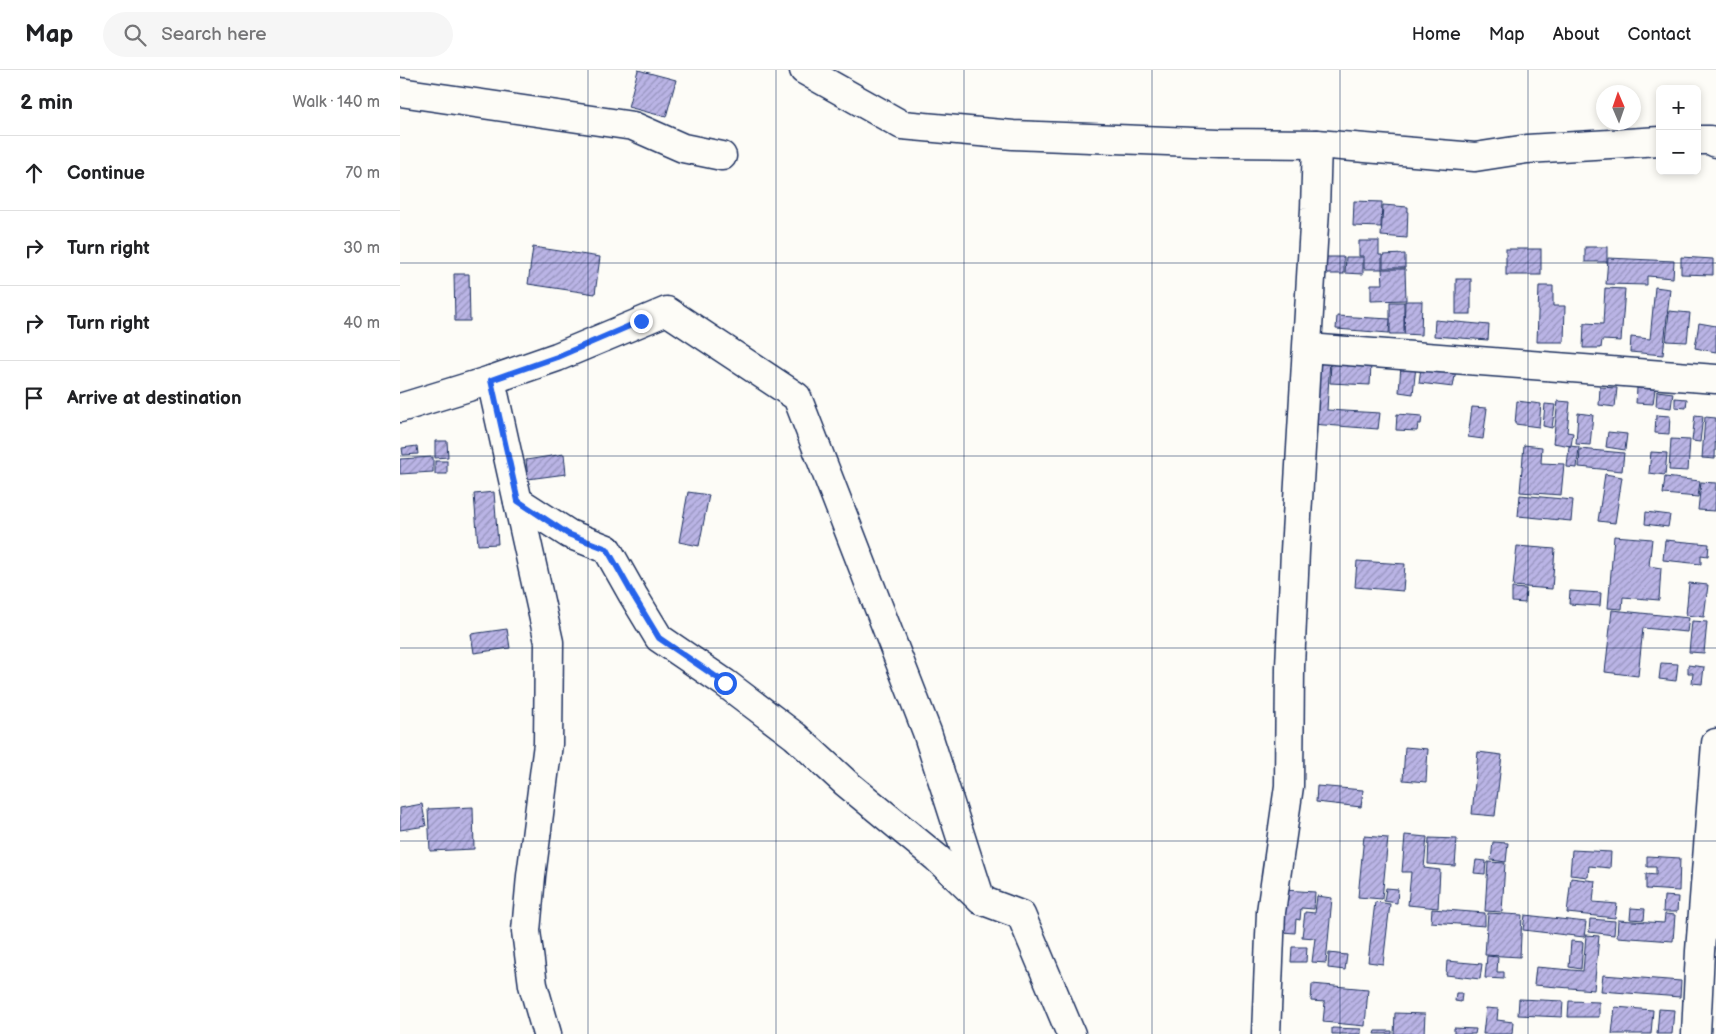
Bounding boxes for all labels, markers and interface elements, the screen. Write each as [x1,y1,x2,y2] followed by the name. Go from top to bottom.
[103,12,453,57] search box
[25,20,73,49] text: Map
[121,21,149,49] icon: search
[161,23,267,46] text: Search here
[1412,24,1461,45] text: Home
[1489,24,1525,45] text: Map
[1553,24,1600,45] text: About
[1628,24,1691,45] text: Contact
[1596,85,1641,130] north arrow
[1656,85,1701,175] map controls
[1656,85,1701,130] button: +
[20,90,73,115] text: 2 min
[293,93,380,112] text: Walk · 140 m
[1656,130,1701,175] button: −
[20,159,48,187] icon: ahead
[67,162,145,185] text: Continue
[345,164,380,183] text: 70 m
[20,234,48,262] icon: right
[67,237,150,260] text: Turn right
[343,239,380,258] text: 30 m
[20,309,48,337] icon: right
[630,310,653,333] route end
[67,312,150,335] text: Turn right
[343,314,380,333] text: 40 m
[20,384,48,412] icon: arrive
[67,387,242,410] text: Arrive at destination
[714,672,737,695] route start

